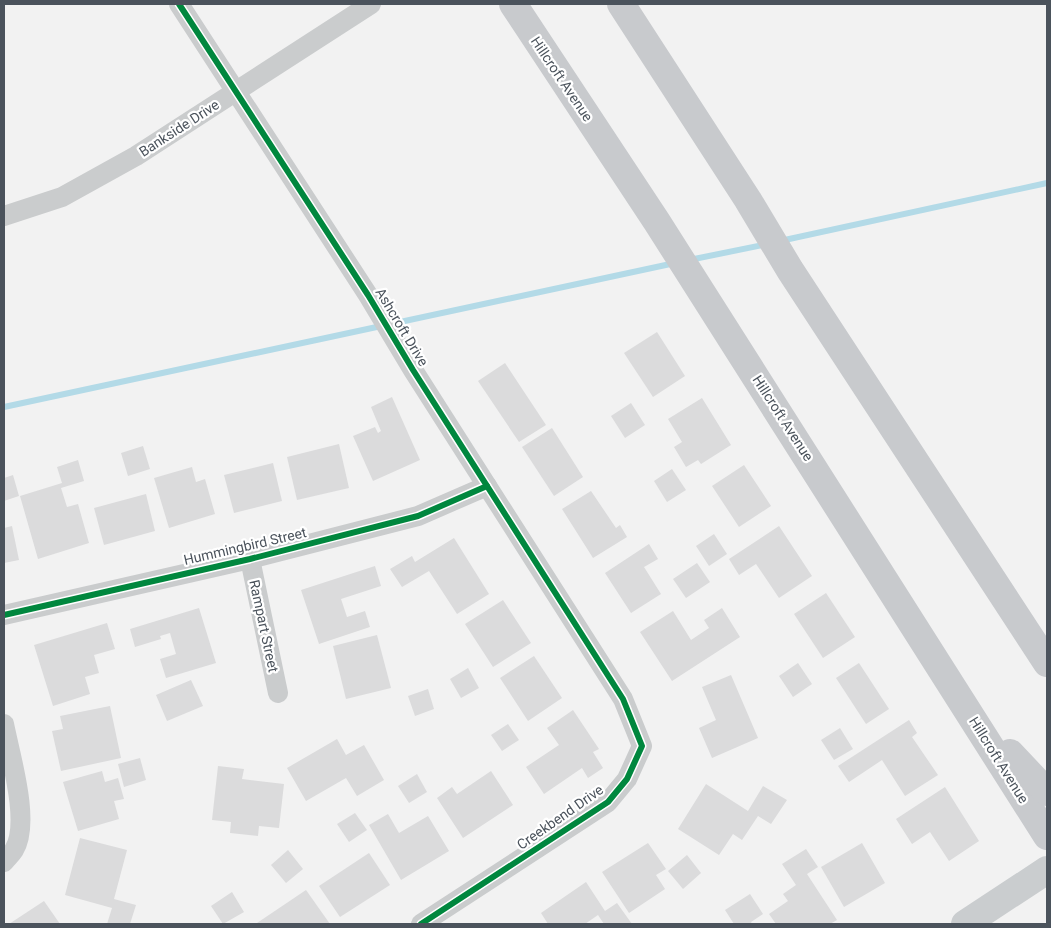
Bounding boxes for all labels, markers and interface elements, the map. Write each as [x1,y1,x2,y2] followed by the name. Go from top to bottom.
[528,34,596,124] street label: Hillcroft Avenue
[136,96,222,160] street label: Bankside Drive
[372,285,432,369] street label: Ashcroft Drive
[749,372,817,464] street label: Hillcroft Avenue
[182,524,308,568] street label: Hummingbird Street
[246,578,282,674] street label: Rampart Street
[966,714,1032,806] street label: Hillcroft Avenue
[514,781,606,853] street label: Creekbend Drive

